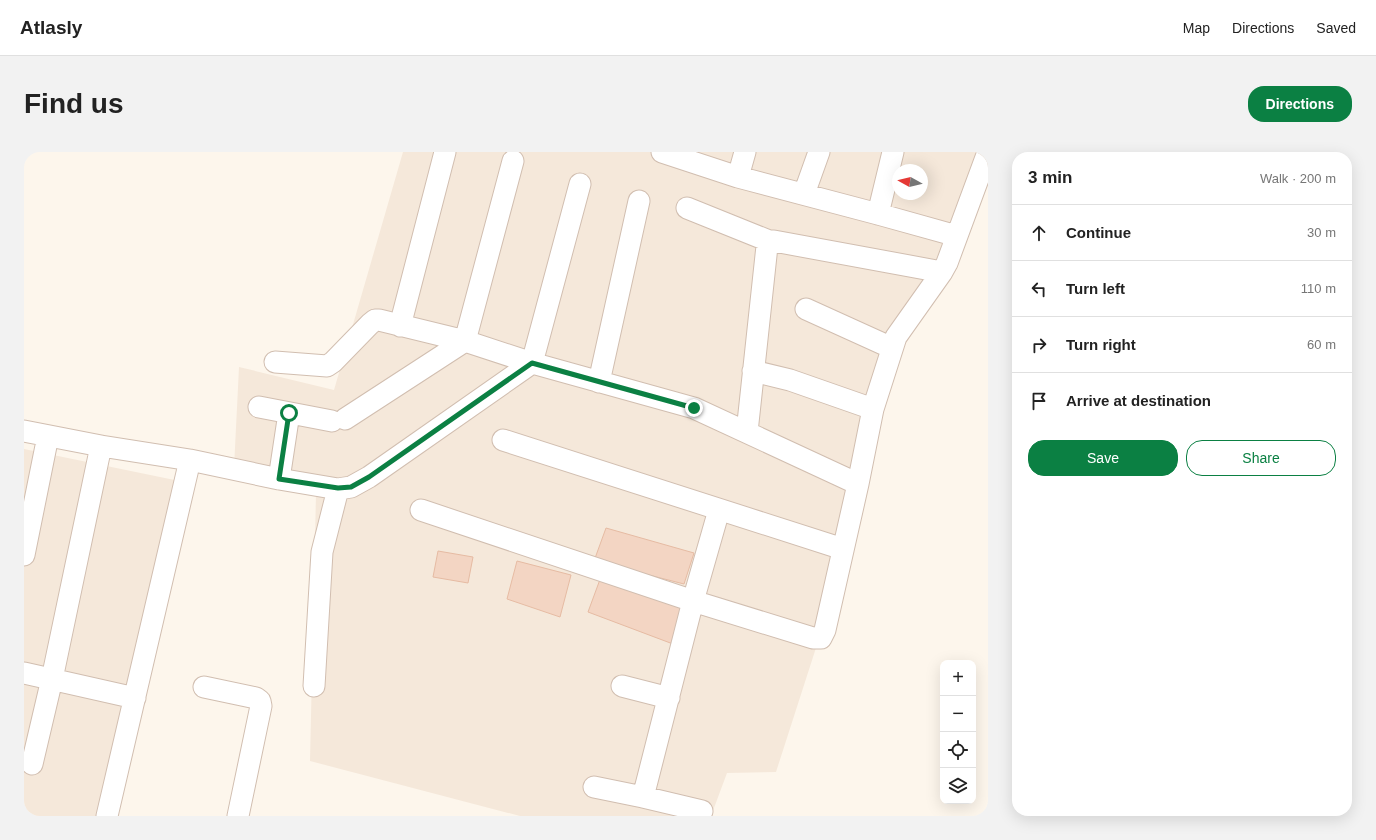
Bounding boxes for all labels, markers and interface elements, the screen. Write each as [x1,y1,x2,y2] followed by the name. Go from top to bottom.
[20,17,82,38] text: Atlasly
[1183,20,1210,36] text: Map
[1232,20,1294,36] text: Directions
[1316,20,1356,36] text: Saved
[1248,86,1352,122] button: Directions
[24,88,124,119] text: Find us
[892,164,928,200] north arrow
[1028,168,1072,187] text: 3 min
[1260,171,1336,186] text: Walk · 200 m
[1028,222,1050,244] icon: ahead
[1066,224,1131,241] text: Continue
[1307,225,1336,240] text: 30 m
[1028,278,1050,300] icon: left
[1066,280,1125,297] text: Turn left
[1301,281,1336,296] text: 110 m
[1028,334,1050,356] icon: right
[1066,336,1136,353] text: Turn right
[1307,337,1336,352] text: 60 m
[1028,390,1050,412] icon: arrive
[1066,392,1211,409] text: Arrive at destination
[685,399,703,417] route end
[280,404,298,422] route start
[1028,440,1178,476] button: Save
[1186,440,1336,476] button: Share
[940,660,976,804] map controls
[940,660,976,696] button: +
[940,696,976,732] button: −
[940,732,976,768] button: locate
[940,768,976,804] button: layers

